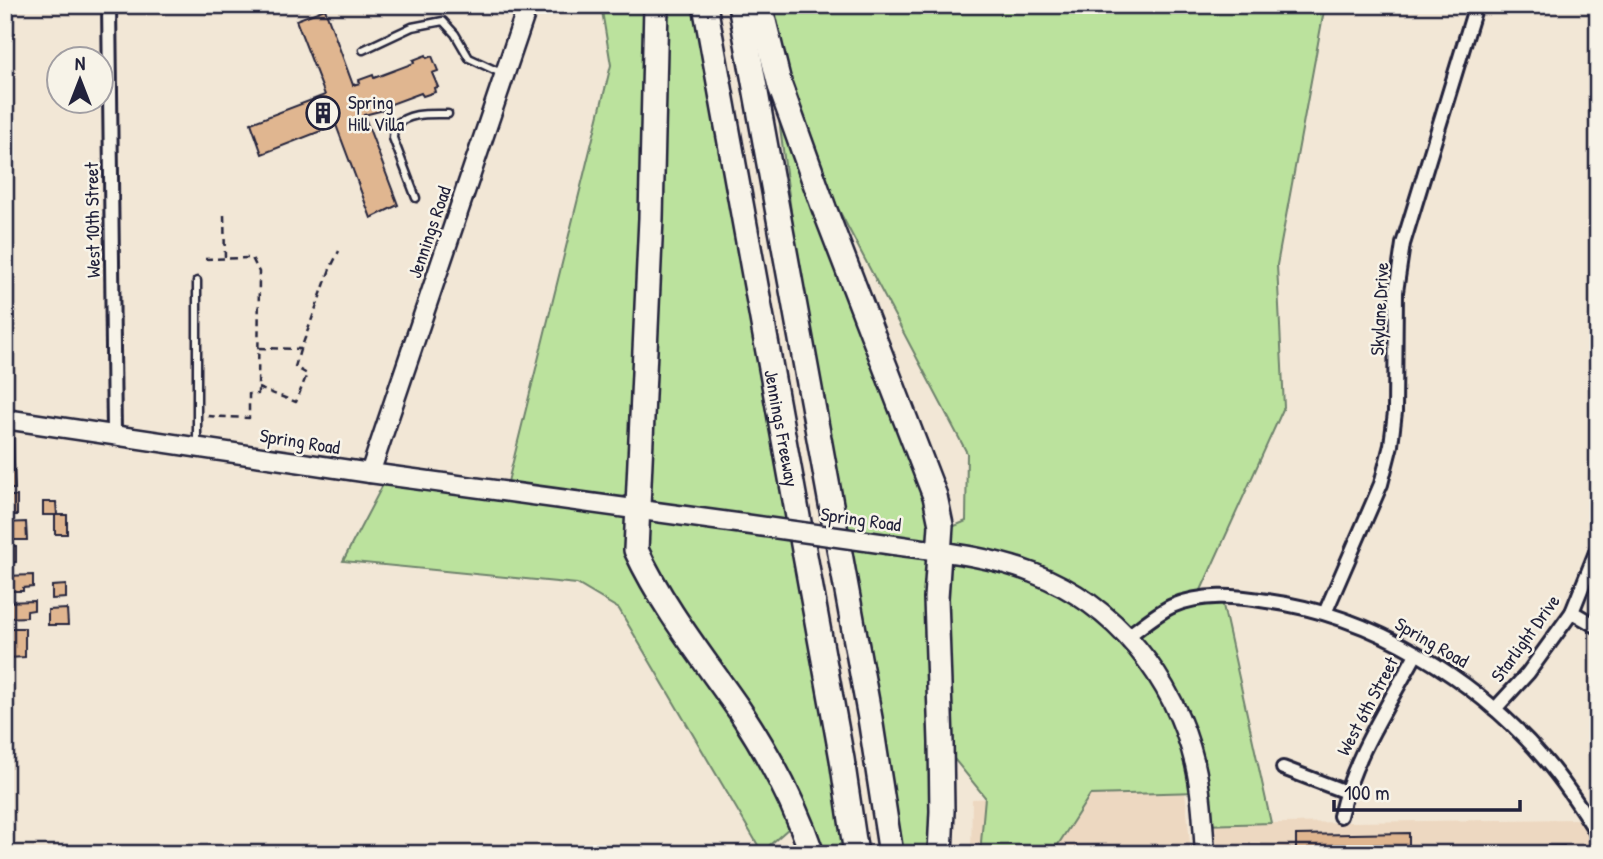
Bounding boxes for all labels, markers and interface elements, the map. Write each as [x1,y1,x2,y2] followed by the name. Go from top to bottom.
[46,46,116,116] north arrow
[75,50,85,76] text: N
[348,89,405,137] place label: Spring Hill Villa
[304,94,342,132] building icon: Spring Hill Villa
[78,161,106,278] street label: West 10th Street
[401,182,457,282] street label: Jennings Road
[1364,261,1394,356] street label: Skylane Drive
[758,367,805,489] street label: Jennings Freeway
[258,422,343,460] street label: Spring Road
[819,500,903,538] street label: Spring Road
[1484,589,1566,687] street label: Starlight Drive
[1390,610,1474,674] street label: Spring Road
[1330,652,1404,760] street label: West 6th Street
[1334,768,1519,812] scale bar
[1344,778,1390,807] text: 100 m

